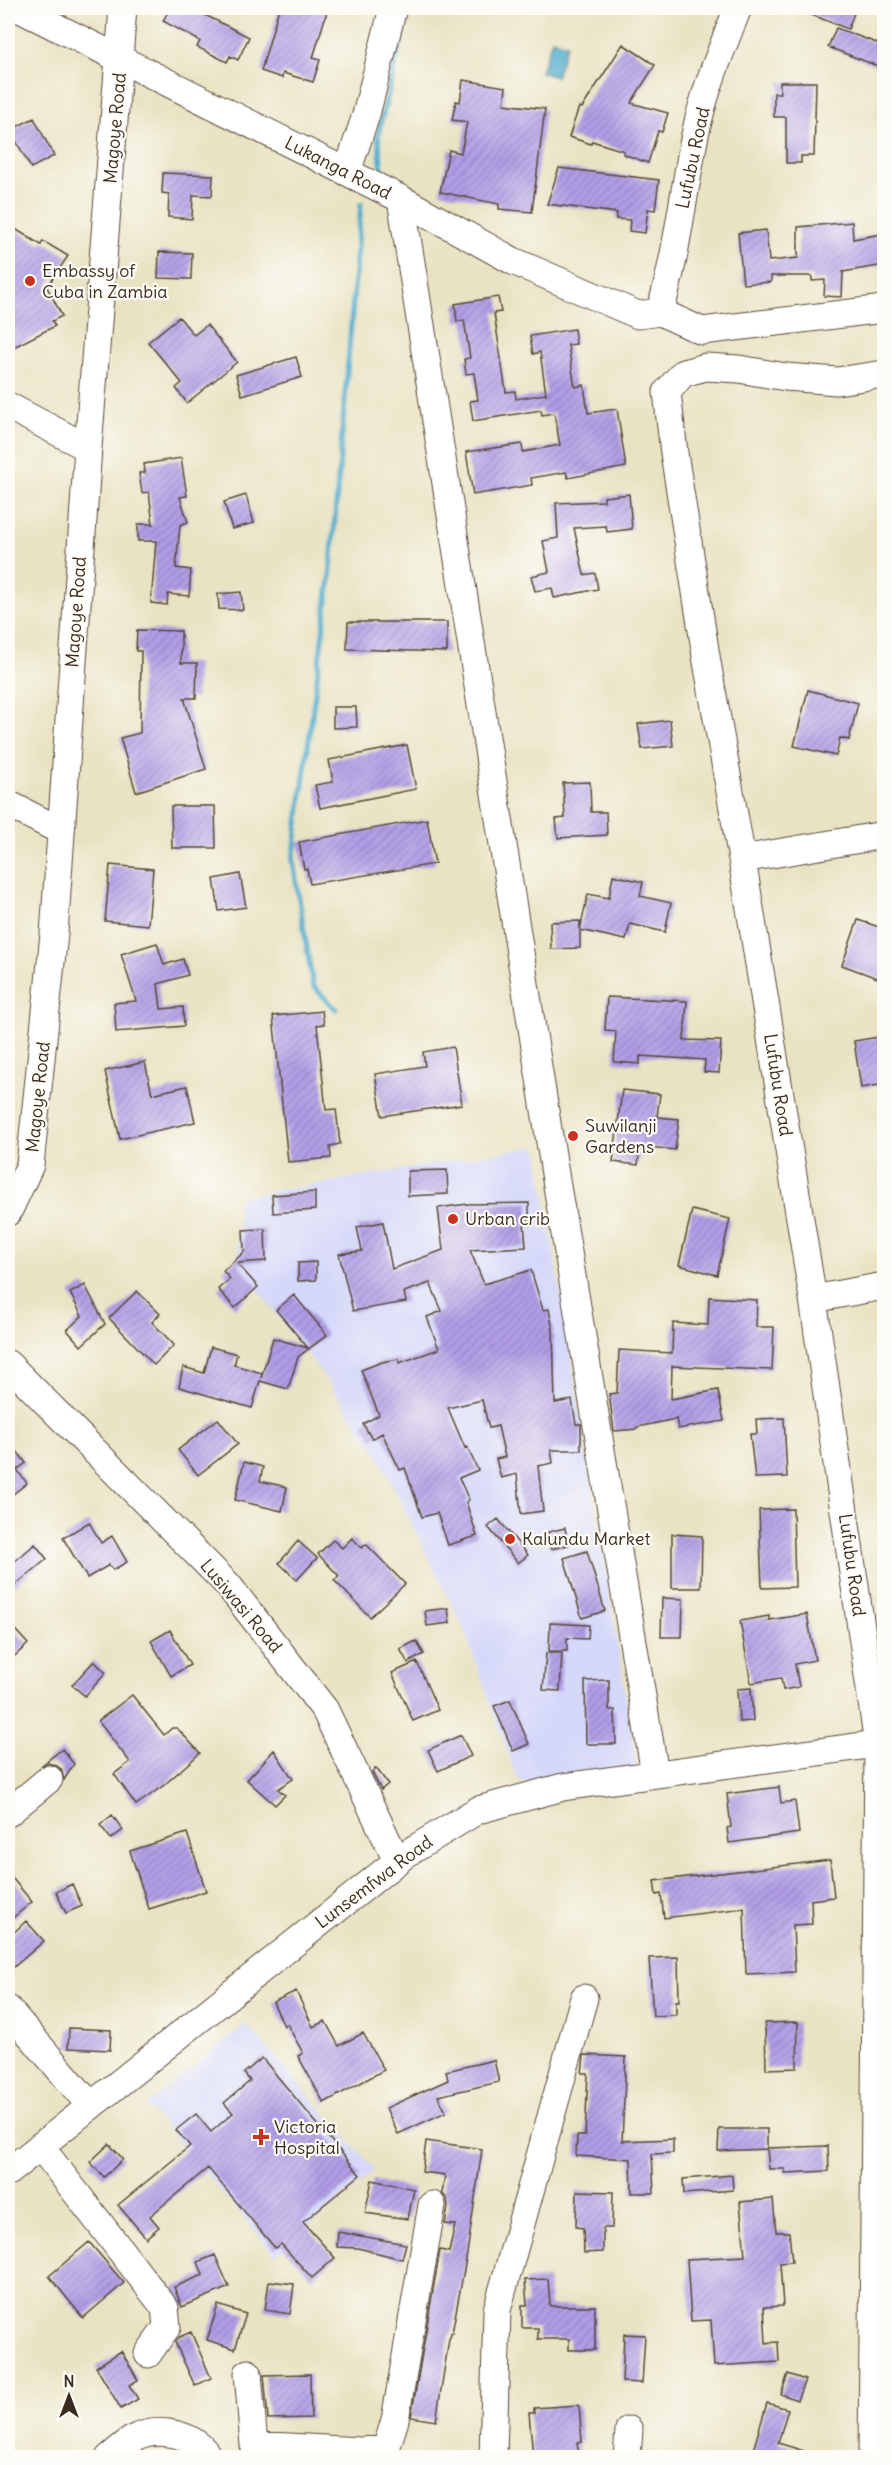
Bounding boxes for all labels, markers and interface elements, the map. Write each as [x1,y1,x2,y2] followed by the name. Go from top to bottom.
[98,71,131,184] street label: Magoye Road
[671,105,715,211] street label: Lufubu Road
[281,131,396,204] street label: Lukanga Road
[42,259,168,303] place label: Embassy of Cuba in Zambia
[23,274,37,288] marker: Embassy of Cuba in Zambia
[60,555,91,668] street label: Magoye Road
[759,1032,798,1138] street label: Lufubu Road
[20,1040,55,1153] street label: Magoye Road
[585,1114,656,1158] place label: Suwilanji Gardens
[566,1129,580,1143] marker: Suwilanji Gardens
[465,1207,550,1230] place label: Urban crib
[446,1212,460,1226] marker: Urban crib
[834,1512,871,1618] street label: Lufubu Road
[522,1527,651,1550] place label: Kalundu Market
[503,1532,517,1546] marker: Kalundu Market
[195,1554,288,1658] street label: Lusiwasi Road
[311,1830,437,1933] street label: Lunsemfwa Road
[274,2115,340,2159] place label: Victoria Hospital
[252,2128,270,2146] marker: Victoria Hospital
[39,2366,99,2426] north arrow
[63,2371,75,2391] text: N

